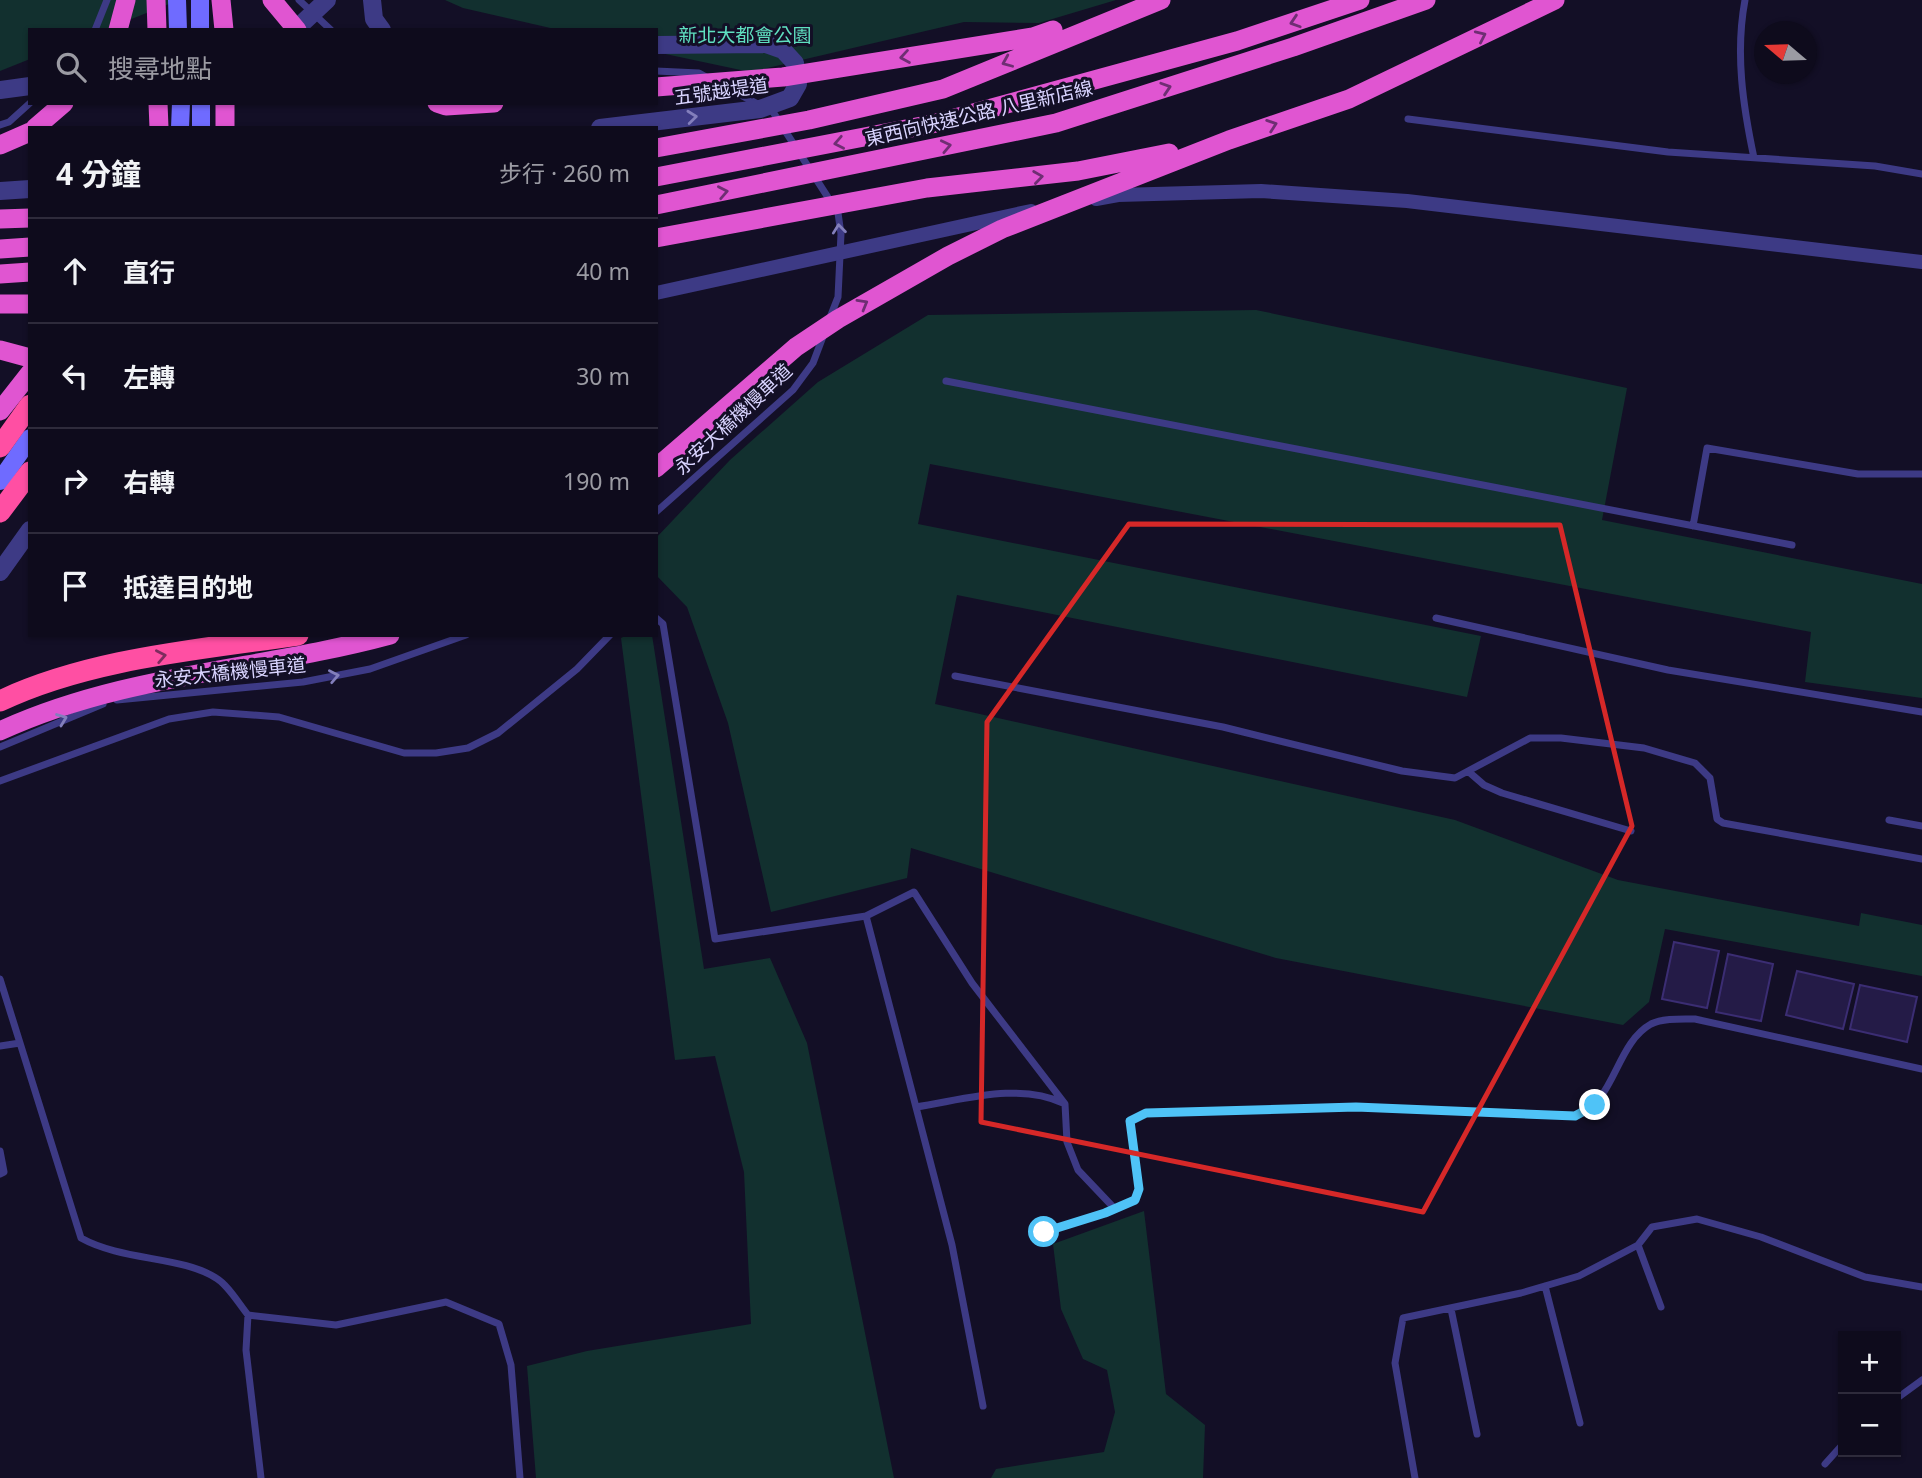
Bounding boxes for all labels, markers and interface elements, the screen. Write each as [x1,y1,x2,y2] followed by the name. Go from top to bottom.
[1289,13,1301,28] one-way arrow
[1754,21,1817,84] north arrow
[678,22,812,48] park label: 新北大都會公園
[28,28,658,105] search box
[1474,31,1486,45] one-way arrow
[52,48,90,86] icon: search
[108,50,212,86] text: 搜尋地點
[899,50,911,65] one-way arrow
[1002,54,1014,68] one-way arrow
[672,72,770,110] street label: 五號越堤道
[863,74,1095,152] street label: 東西向快速公路 八里新店線
[1159,81,1171,96] one-way arrow
[687,110,698,125] one-way arrow
[1266,119,1278,133] one-way arrow
[833,134,845,149] one-way arrow
[940,140,952,155] one-way arrow
[56,153,141,194] text: 4 分鐘
[499,157,630,189] text: 步行 · 260 m
[1032,169,1044,184] one-way arrow
[717,185,729,200] one-way arrow
[832,223,847,235] one-way arrow
[56,252,94,290] icon: ahead
[123,254,175,290] text: 直行
[576,255,630,287] text: 40 m
[855,299,868,312] one-way arrow
[56,357,94,395] icon: left
[669,358,797,480] street label: 永安大橋機慢車道
[123,359,175,395] text: 左轉
[576,360,630,392] text: 30 m
[56,462,94,500] icon: right
[123,464,175,500] text: 右轉
[563,465,630,497] text: 190 m
[56,567,94,605] icon: arrive
[123,569,253,605] text: 抵達目的地
[155,649,167,664] one-way arrow
[153,651,307,693] street label: 永安大橋機慢車道
[328,670,340,685] one-way arrow
[56,714,68,728] one-way arrow
[1579,1089,1610,1120] route end
[1028,1216,1059,1247] route start
[1838,1331,1901,1457] map controls
[1838,1331,1901,1394] button: +
[1838,1394,1901,1457] button: −

